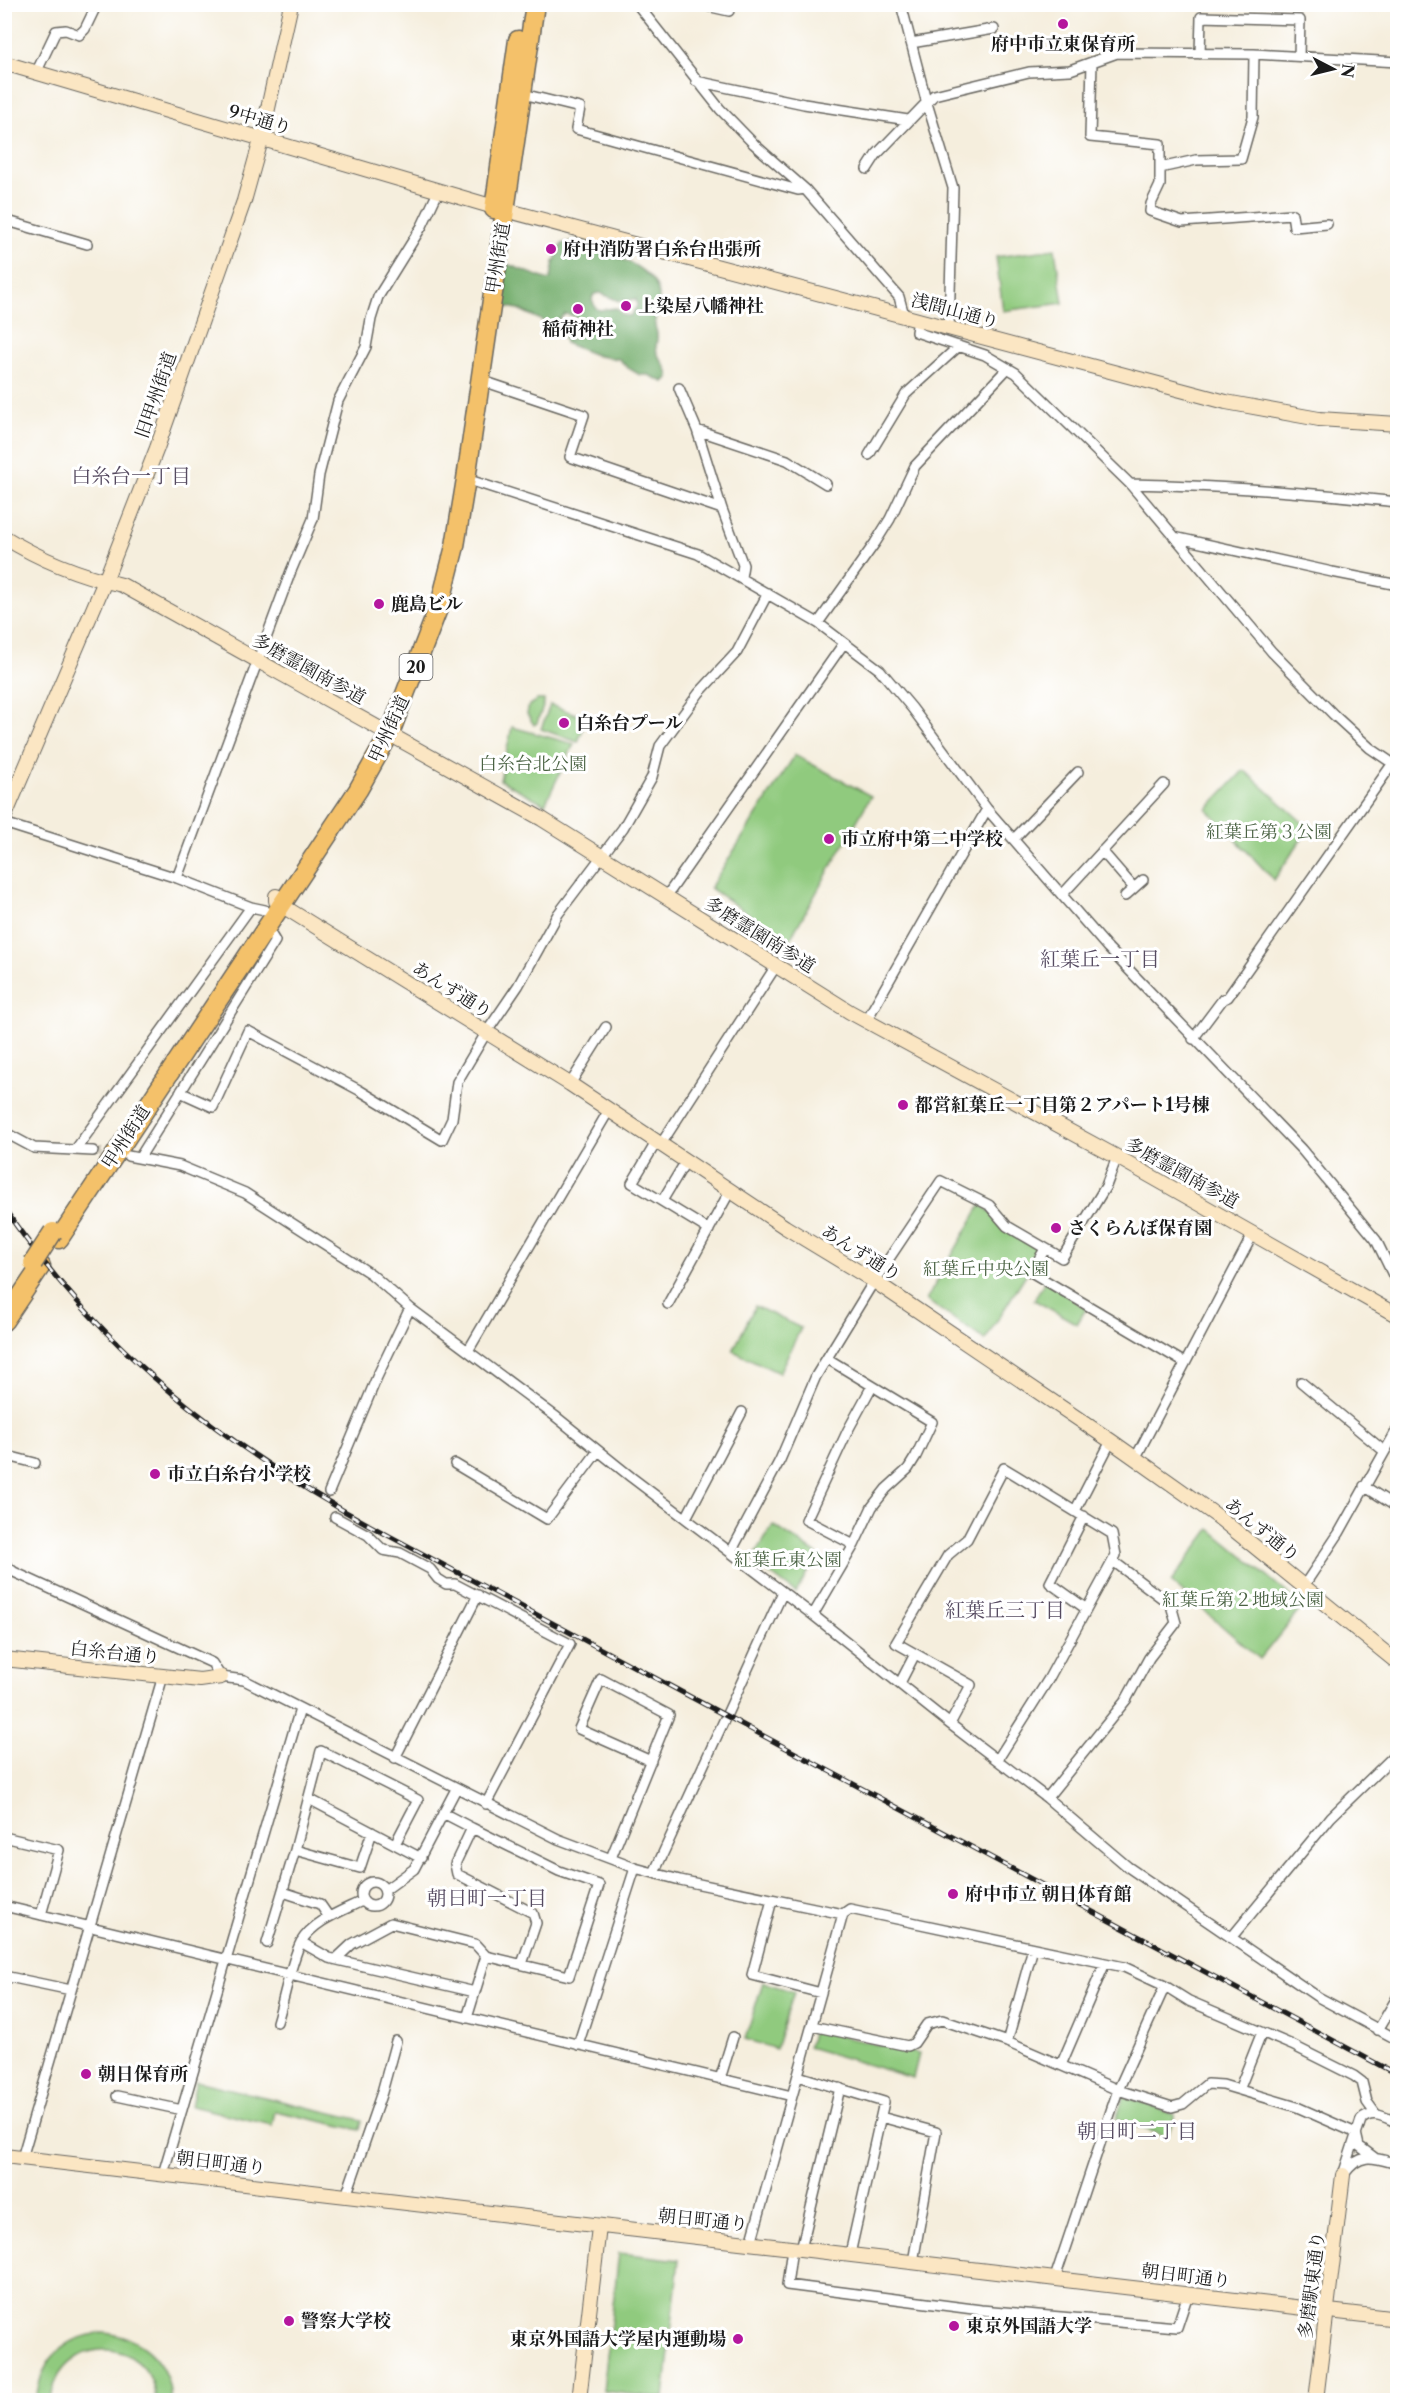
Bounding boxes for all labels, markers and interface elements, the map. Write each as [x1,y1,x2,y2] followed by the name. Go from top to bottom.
[1056,17,1070,31] marker: 府中市立東保育所
[991,33,1135,55] place label: 府中市立東保育所
[1303,39,1363,99] north arrow
[1337,63,1359,79] text: N
[226,101,294,139] street label: 9中通り
[482,221,514,295] street label: 甲州街道
[563,238,761,260] place label: 府中消防署白糸台出張所
[544,242,558,256] marker: 府中消防署白糸台出張所
[909,289,1001,333] street label: 浅間山通り
[638,295,764,317] place label: 上染屋八幡神社
[619,299,633,313] marker: 上染屋八幡神社
[571,302,585,316] marker: 稲荷神社
[542,318,614,340] place label: 稲荷神社
[131,349,181,441] street label: 旧甲州街道
[71,464,191,488] district label: 白糸台一丁目
[391,593,463,615] place label: 鹿島ビル
[372,597,386,611] marker: 鹿島ビル
[249,629,369,709] street label: 多磨霊園南参道
[400,654,432,680] road number: 20
[364,692,414,766] street label: 甲州街道
[576,712,683,734] place label: 白糸台プール
[557,716,571,730] marker: 白糸台プール
[479,753,587,775] park label: 白糸台北公園
[1206,821,1332,843] park label: 紅葉丘第３公園
[841,828,1003,850] place label: 市立府中第二中学校
[822,832,836,846] marker: 市立府中第二中学校
[701,892,819,978] street label: 多磨霊園南参道
[1040,947,1160,971] district label: 紅葉丘一丁目
[408,957,496,1023] street label: あんず通り
[915,1094,1210,1116] place label: 都営紅葉丘一丁目第２アパート1号棟
[896,1098,910,1112] marker: 都営紅葉丘一丁目第２アパート1号棟
[97,1101,155,1173] street label: 甲州街道
[1122,1133,1242,1213] street label: 多磨霊園南参道
[1068,1217,1212,1239] place label: さくらんぼ保育園
[817,1220,905,1286] street label: あんず通り
[1049,1221,1063,1235] marker: さくらんぼ保育園
[923,1258,1049,1280] park label: 紅葉丘中央公園
[167,1463,311,1485] place label: 市立白糸台小学校
[148,1467,162,1481] marker: 市立白糸台小学校
[1220,1493,1304,1567] street label: あんず通り
[734,1549,842,1571] park label: 紅葉丘東公園
[1162,1589,1324,1611] park label: 紅葉丘第２地域公園
[945,1598,1065,1622] district label: 紅葉丘三丁目
[69,1637,161,1669] street label: 白糸台通り
[965,1883,1132,1905] place label: 府中市立 朝日体育館
[427,1886,547,1910] district label: 朝日町一丁目
[946,1887,960,1901] marker: 府中市立 朝日体育館
[98,2063,188,2085] place label: 朝日保育所
[79,2067,93,2081] marker: 朝日保育所
[1077,2119,1197,2143] district label: 朝日町二丁目
[175,2147,267,2179] street label: 朝日町通り
[657,2204,749,2236] street label: 朝日町通り
[1295,2230,1329,2340] street label: 多磨駅東通り
[1140,2260,1232,2292] street label: 朝日町通り
[301,2310,391,2332] place label: 警察大学校
[282,2314,296,2328] marker: 警察大学校
[966,2315,1092,2337] place label: 東京外国語大学
[947,2319,961,2333] marker: 東京外国語大学
[510,2328,726,2350] place label: 東京外国語大学屋内運動場
[731,2332,745,2346] marker: 東京外国語大学屋内運動場

